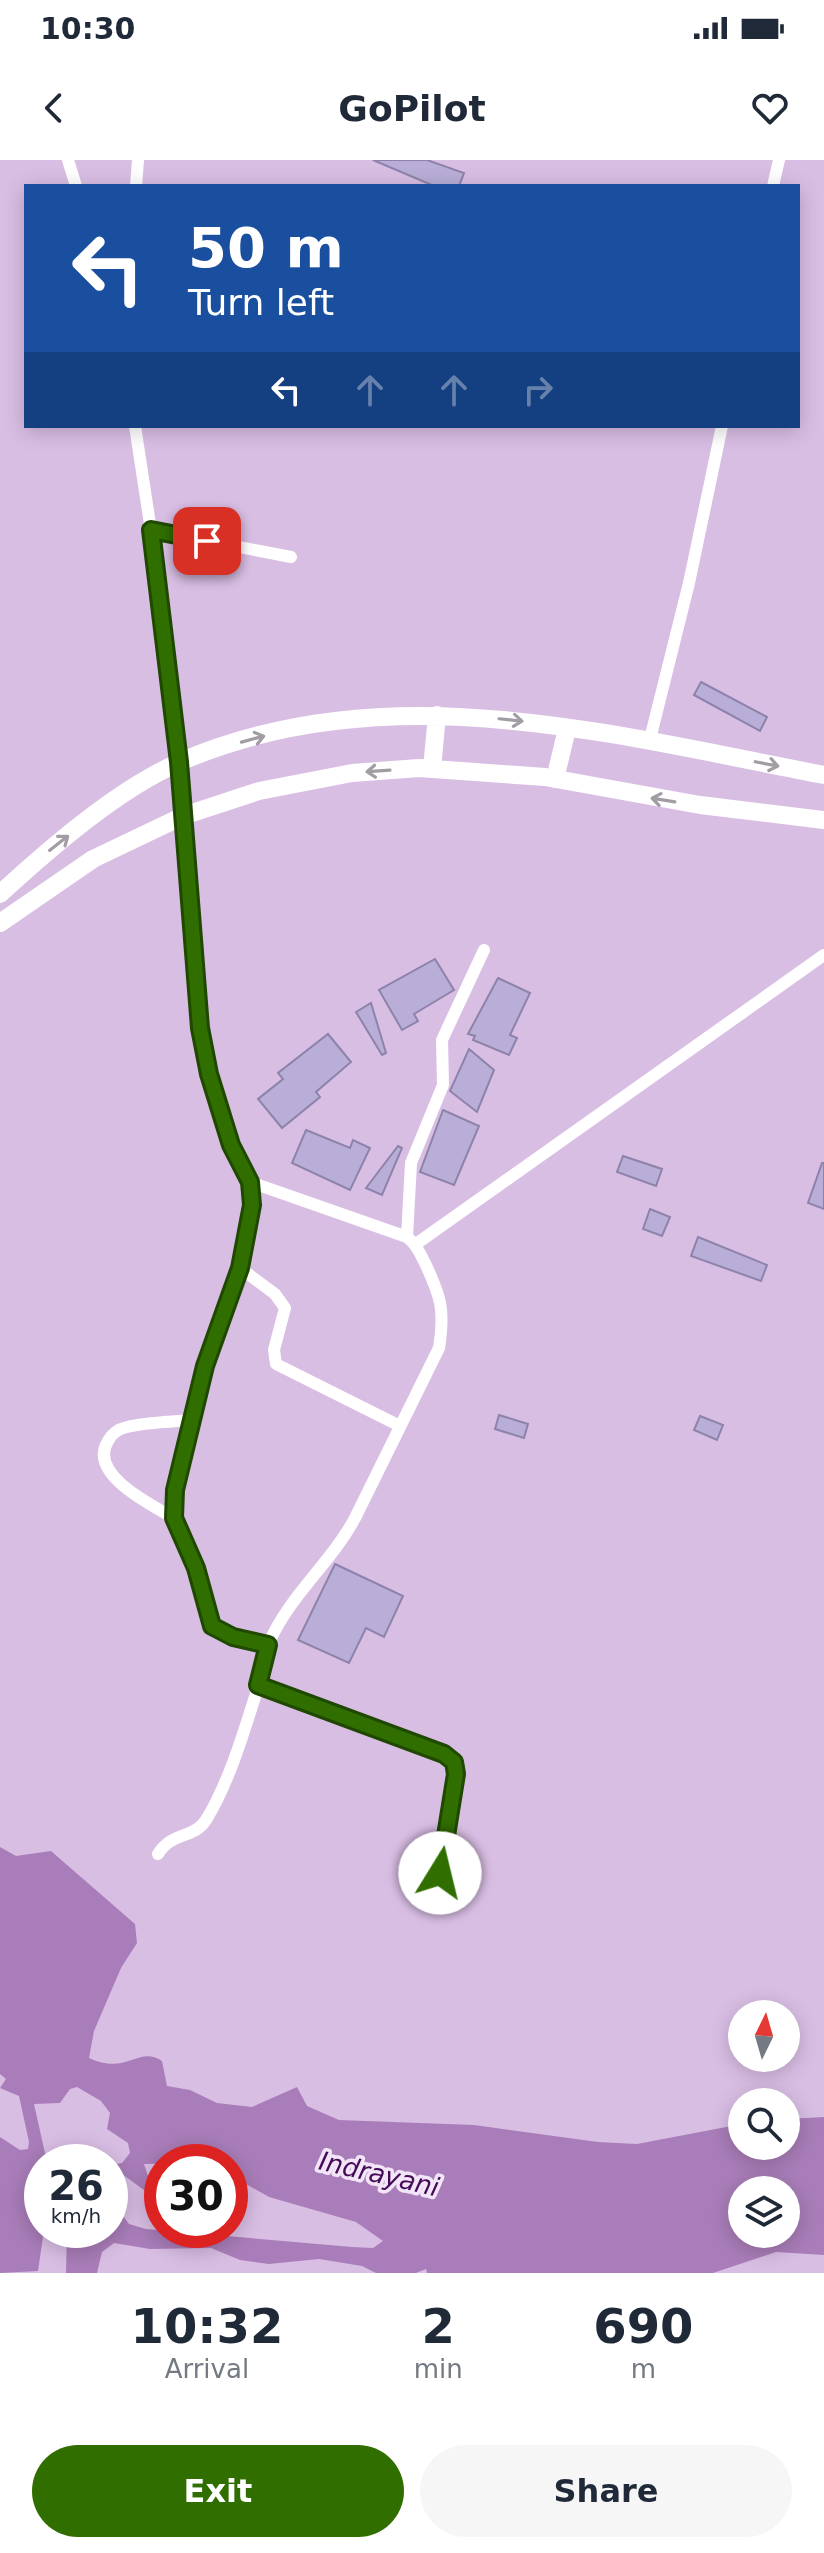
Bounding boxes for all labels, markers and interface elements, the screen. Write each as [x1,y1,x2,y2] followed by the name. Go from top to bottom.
[40,11,136,46] text: 10:30
[32,86,76,130] icon: back
[748,86,792,130] icon: heart
[338,88,486,129] text: GoPilot
[188,215,344,280] text: 50 m
[56,216,160,320] icon: left
[188,282,334,323] text: Turn left
[264,368,308,412] icon: left
[348,368,392,412] icon: ahead
[432,368,476,412] icon: ahead
[516,368,560,412] icon: right
[173,507,241,575] pin
[185,519,229,563] icon: arrive
[497,713,524,728] one-way arrow
[240,730,266,745] one-way arrow
[754,757,779,772] one-way arrow
[365,764,392,779] one-way arrow
[651,791,676,806] one-way arrow
[48,834,69,852] one-way arrow
[398,1831,482,1915] position arrow
[728,2000,800,2072] north arrow
[728,2000,800,2248] map controls
[728,2088,800,2160] button: search
[144,2144,248,2248] speed limit sign: 30
[316,2146,443,2203] water label: Indrayani
[48,2163,104,2209] text: 26
[728,2176,800,2248] button: layers
[51,2204,101,2228] text: km/h
[130,2298,283,2354] text: 10:32
[422,2298,455,2354] text: 2
[593,2298,693,2354] text: 690
[165,2354,249,2384] text: Arrival
[414,2354,463,2384] text: min
[631,2354,656,2384] text: m
[32,2445,404,2537] button: Exit
[420,2445,792,2537] button: Share

